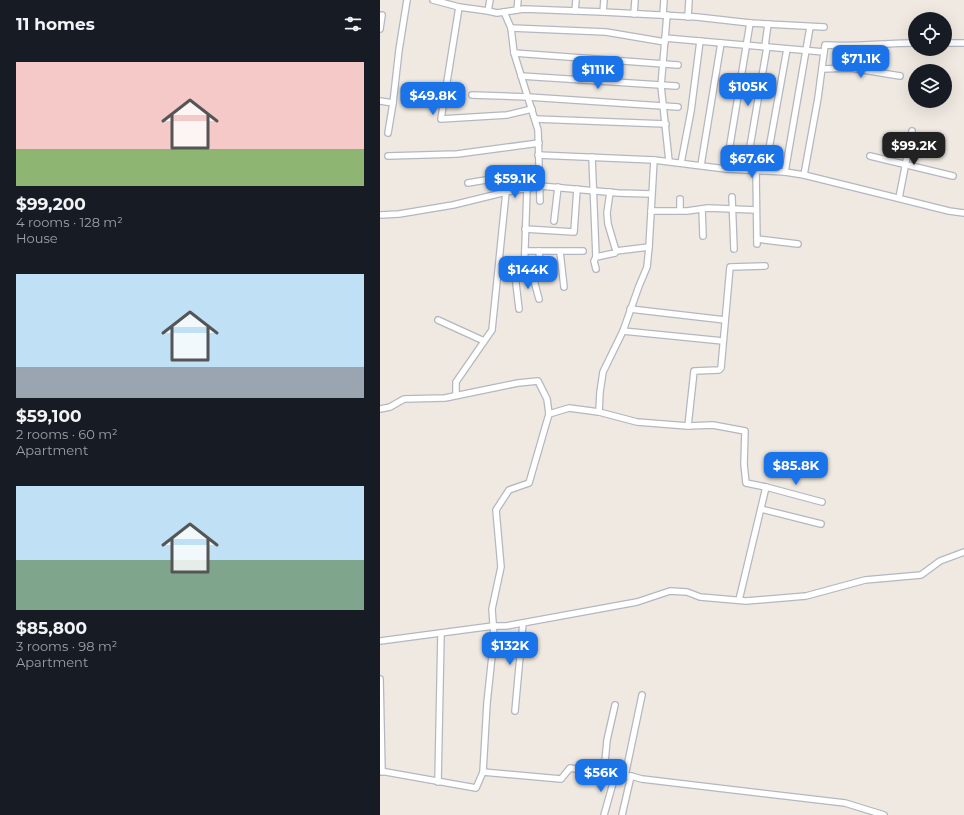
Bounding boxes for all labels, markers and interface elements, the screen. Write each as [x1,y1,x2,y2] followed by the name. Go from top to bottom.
[908,12,952,108] map controls
[908,12,952,56] button: locate
[342,13,364,35] icon: filters
[16,14,95,34] text: 11 homes
[828,45,894,79] pin: $71.1K
[841,50,881,66] text: $71.1K
[570,56,626,90] pin: $111K
[581,61,615,77] text: $111K
[908,64,952,108] button: layers
[720,73,776,107] pin: $105K
[728,78,768,94] text: $105K
[400,82,466,116] pin: $49.8K
[409,87,457,103] text: $49.8K
[154,88,226,160] icon: home
[881,132,947,166] pin: $99.2K
[891,137,937,153] text: $99.2K
[719,145,785,179] pin: $67.6K
[729,150,775,166] text: $67.6K
[482,165,548,199] pin: $59.1K
[494,170,536,186] text: $59.1K
[16,194,86,214] text: $99,200
[16,214,123,230] text: 4 rooms · 128 m²
[16,230,58,246] text: House
[500,256,556,290] pin: $144K
[508,261,548,277] text: $144K
[154,300,226,372] icon: home
[16,406,82,426] text: $59,100
[16,426,118,442] text: 2 rooms · 60 m²
[16,442,88,458] text: Apartment
[763,452,829,486] pin: $85.8K
[773,457,819,473] text: $85.8K
[154,512,226,584] icon: home
[16,618,87,638] text: $85,800
[482,632,538,666] pin: $132K
[491,637,529,653] text: $132K
[16,638,117,654] text: 3 rooms · 98 m²
[16,654,88,670] text: Apartment
[577,759,625,793] pin: $56K
[584,764,618,780] text: $56K

